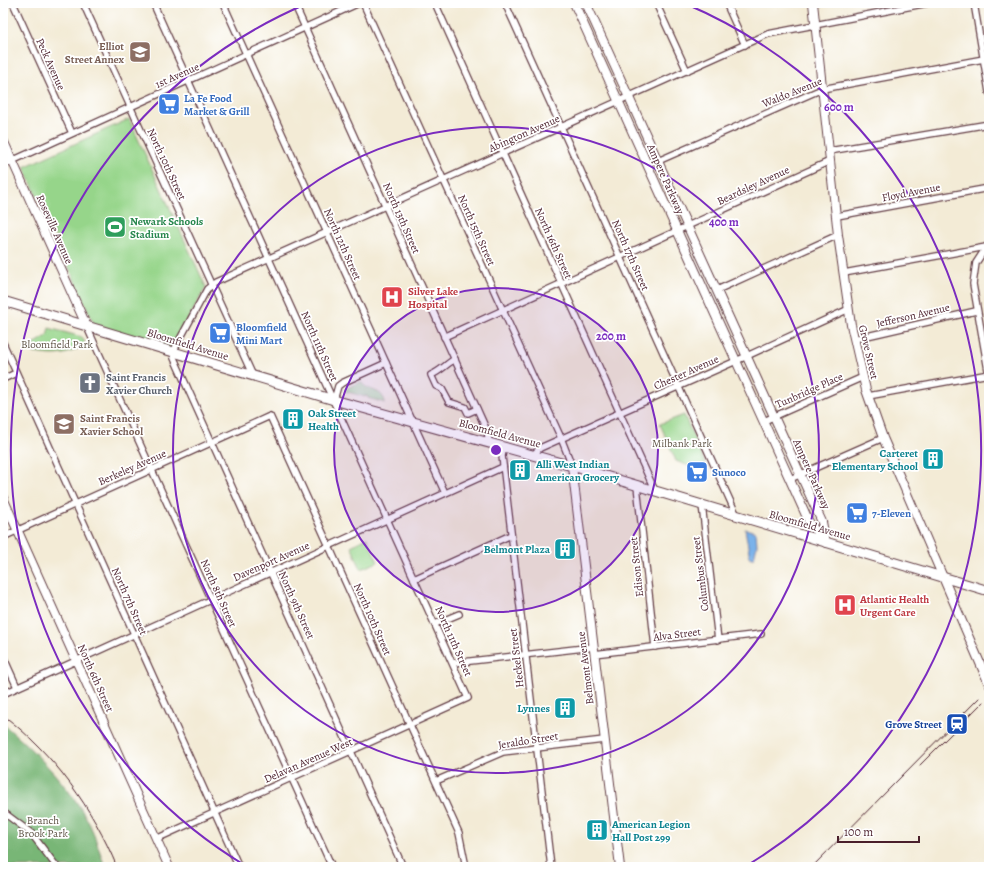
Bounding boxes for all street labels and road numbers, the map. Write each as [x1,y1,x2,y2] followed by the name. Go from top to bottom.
[32,36,69,93] street label: Peck Avenue
[153,59,202,92] street label: 1st Avenue
[759,74,824,112] street label: Waldo Avenue
[485,111,562,156] street label: Abington Avenue
[143,126,190,203] street label: North 10th Street
[643,141,688,217] street label: Ampere Parkway
[715,162,792,209] street label: Beardsley Avenue
[881,179,942,206] street label: Floyd Avenue
[379,180,424,256] street label: North 13th Street
[33,192,77,266] street label: Roseville Avenue
[454,192,499,268] street label: North 15th Street
[531,205,576,282] street label: North 16th Street
[320,206,365,283] street label: North 12th Street
[608,217,653,293] street label: North 17th Street
[875,300,951,331] street label: Jefferson Avenue
[297,309,342,384] street label: North 11th Street
[855,323,882,381] street label: Grove Street
[145,325,230,364] street label: Bloomfield Avenue
[651,351,721,394] street label: Chester Avenue
[773,369,845,412] street label: Tunbridge Place
[457,415,543,452] street label: Bloomfield Avenue
[789,436,834,512] street label: Ampere Parkway
[96,446,169,489] street label: Berkeley Avenue
[767,507,852,544] street label: Bloomfield Avenue
[688,535,713,612] street label: Columbus Street
[626,536,647,598] street label: Edison Street
[231,538,312,585] street label: Davenport Avenue
[197,557,240,630] street label: North 8th Street
[108,565,151,638] street label: North 7th Street
[275,569,318,642] street label: North 9th Street
[350,581,395,658] street label: North 10th Street
[431,604,476,679] street label: North 11th Street
[651,624,702,645] street label: Alva Street
[505,627,528,689] street label: Heckel Street
[574,631,597,705] street label: Belmont Avenue
[74,642,117,715] street label: North 6th Street
[497,728,560,753] street label: Jeraldo Street
[261,734,355,787] street label: Delavan Avenue West

